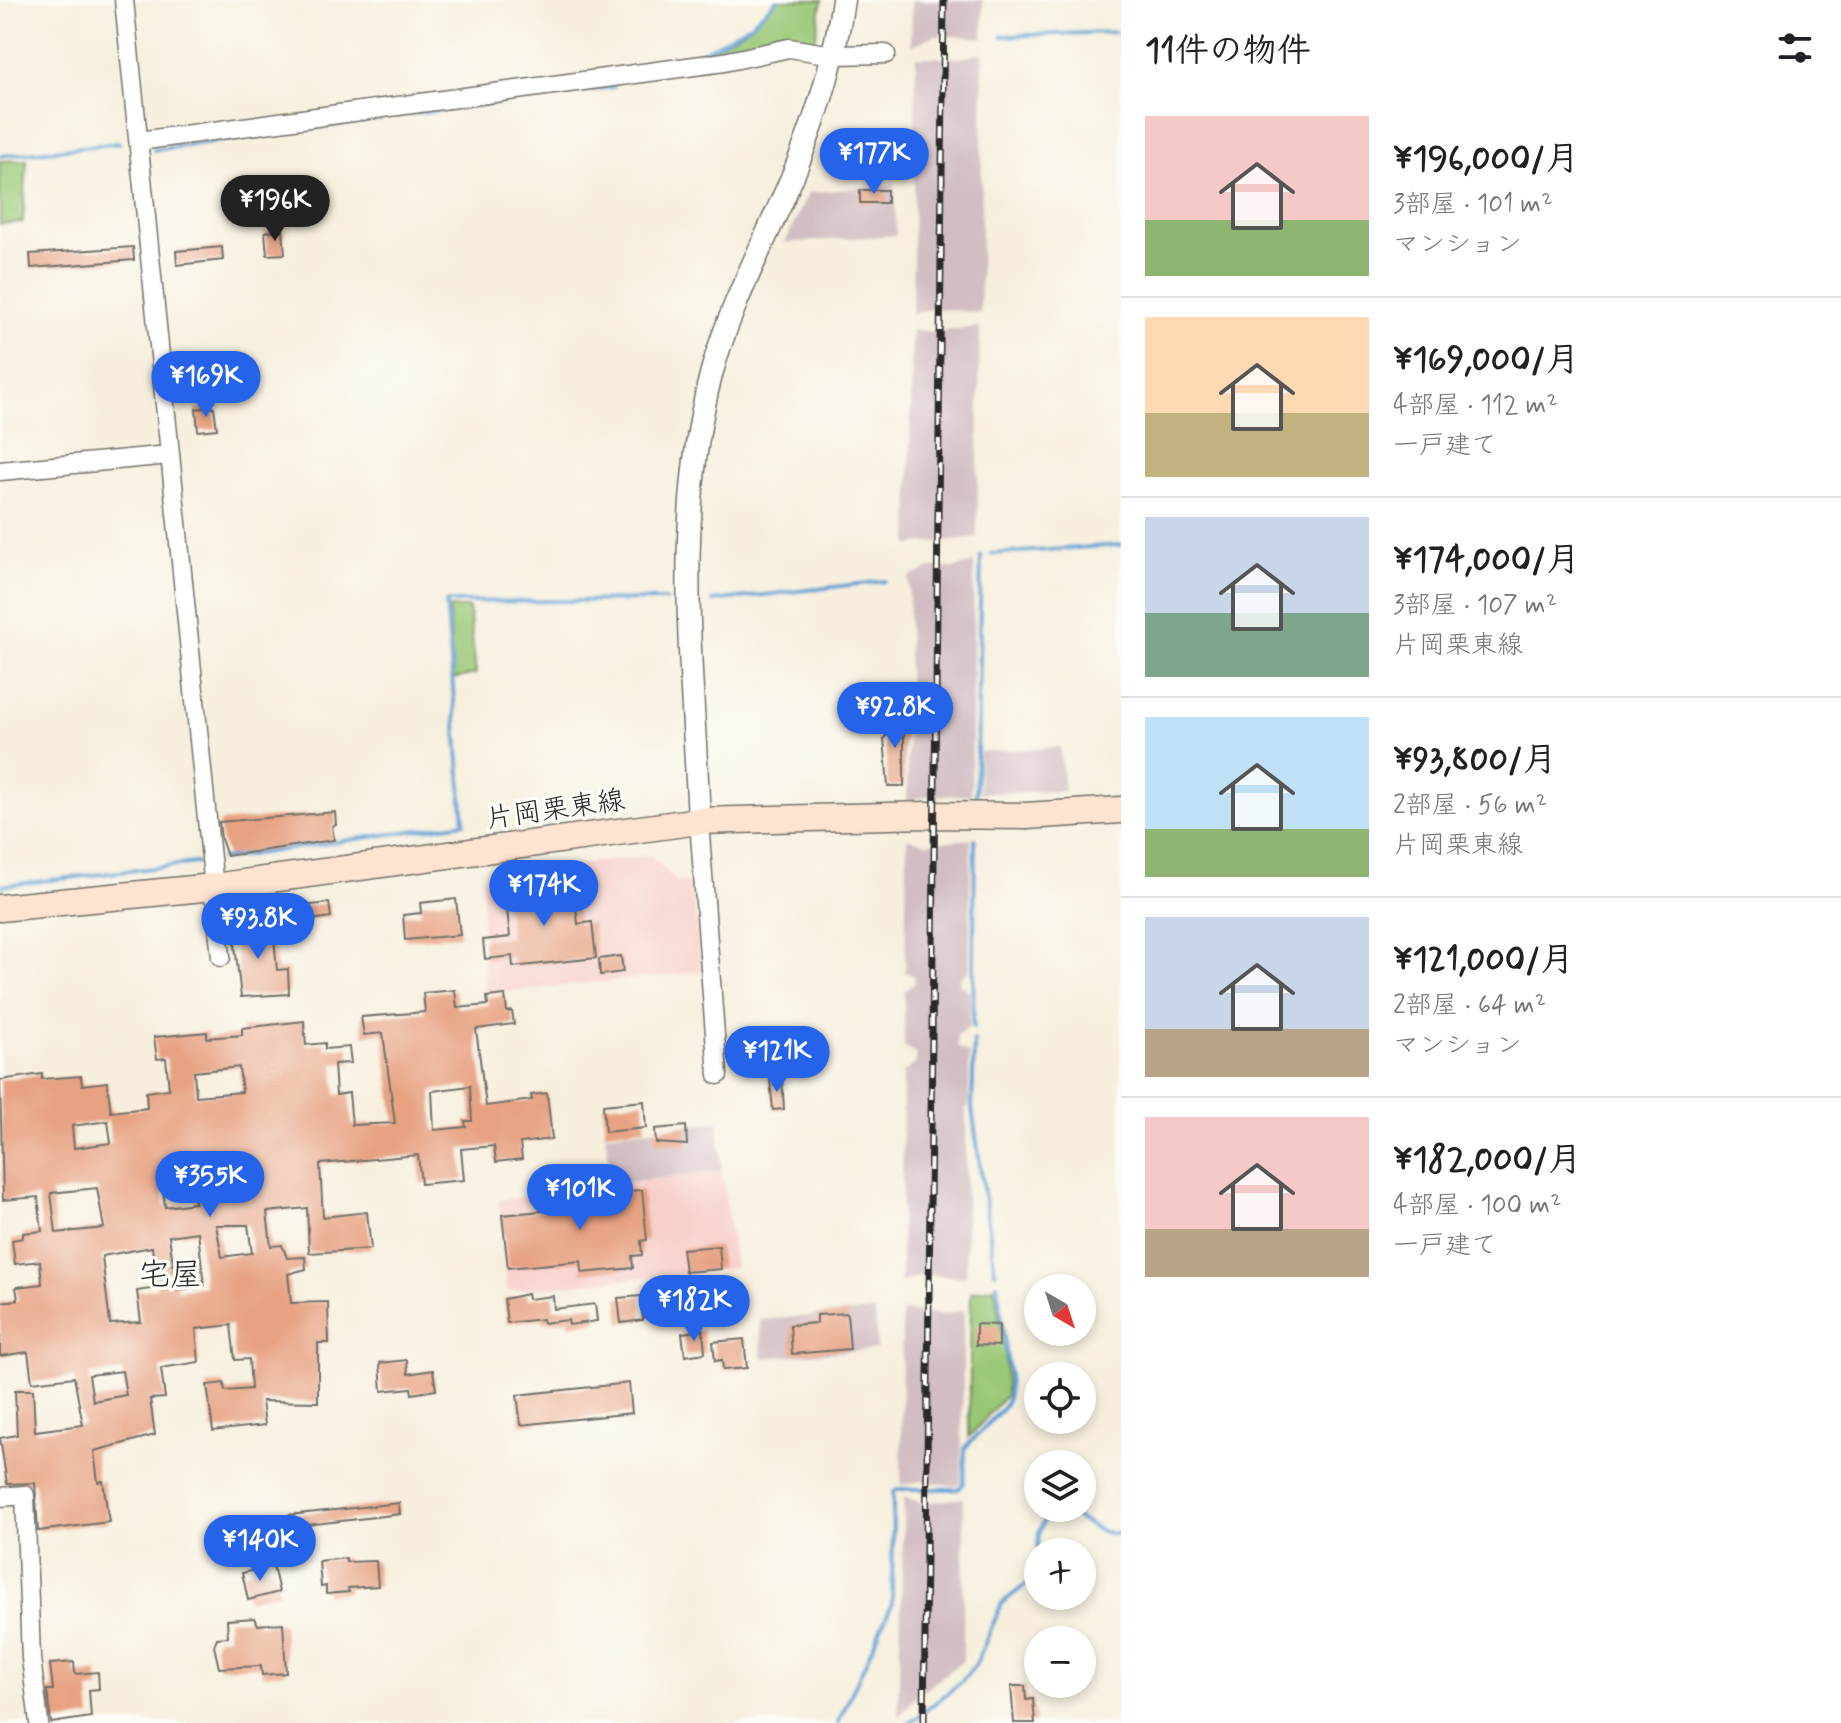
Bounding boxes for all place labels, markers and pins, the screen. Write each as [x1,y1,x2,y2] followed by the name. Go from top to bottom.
[818,128,930,196] pin: ¥177K
[219,175,331,243] pin: ¥196K
[150,351,262,419] pin: ¥169K
[830,682,960,750] pin: ¥92.8K
[488,860,600,928] pin: ¥174K
[193,893,323,961] pin: ¥93.8K
[721,1026,833,1094] pin: ¥121K
[154,1151,266,1219] pin: ¥355K
[524,1164,636,1232] pin: ¥101K
[638,1275,750,1343] pin: ¥182K
[204,1515,316,1583] pin: ¥140K

